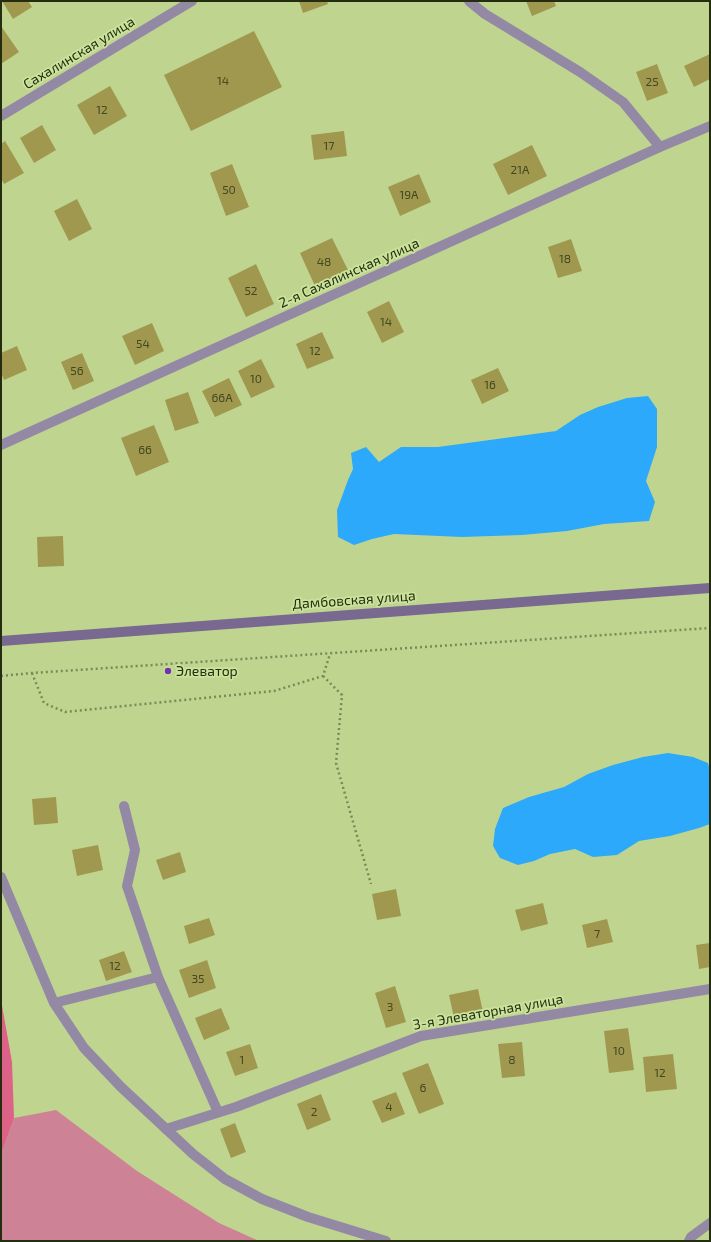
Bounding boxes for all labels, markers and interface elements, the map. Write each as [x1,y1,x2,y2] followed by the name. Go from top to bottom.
[20,13,138,93] street label: Сахалинская улица
[217,74,229,88] house number: 14
[645,75,659,89] house number: 25
[96,103,108,117] house number: 12
[324,139,334,153] house number: 17
[511,163,529,177] house number: 21А
[222,183,236,197] house number: 50
[399,188,419,202] house number: 19А
[276,234,422,312] street label: 2-я Сахалинская улица
[559,252,571,266] house number: 18
[317,255,331,269] house number: 48
[244,284,258,298] house number: 52
[380,315,392,329] house number: 14
[136,337,150,351] house number: 54
[309,344,321,358] house number: 12
[70,364,84,378] house number: 56
[250,372,262,386] house number: 10
[484,378,496,392] house number: 16
[211,391,233,405] house number: 66А
[138,443,152,457] house number: 66
[292,587,416,613] street label: Дамбовская улица
[176,663,238,679] place label: Элеватор
[163,666,173,676] marker: Элеватор
[594,927,600,941] house number: 7
[109,959,121,973] house number: 12
[191,972,205,986] house number: 35
[412,991,564,1033] street label: 3-я Элеваторная улица
[387,1000,393,1014] house number: 3
[613,1044,625,1058] house number: 10
[240,1053,244,1067] house number: 1
[508,1053,516,1067] house number: 8
[654,1066,666,1080] house number: 12
[420,1081,426,1095] house number: 6
[385,1100,393,1114] house number: 4
[311,1105,317,1119] house number: 2

